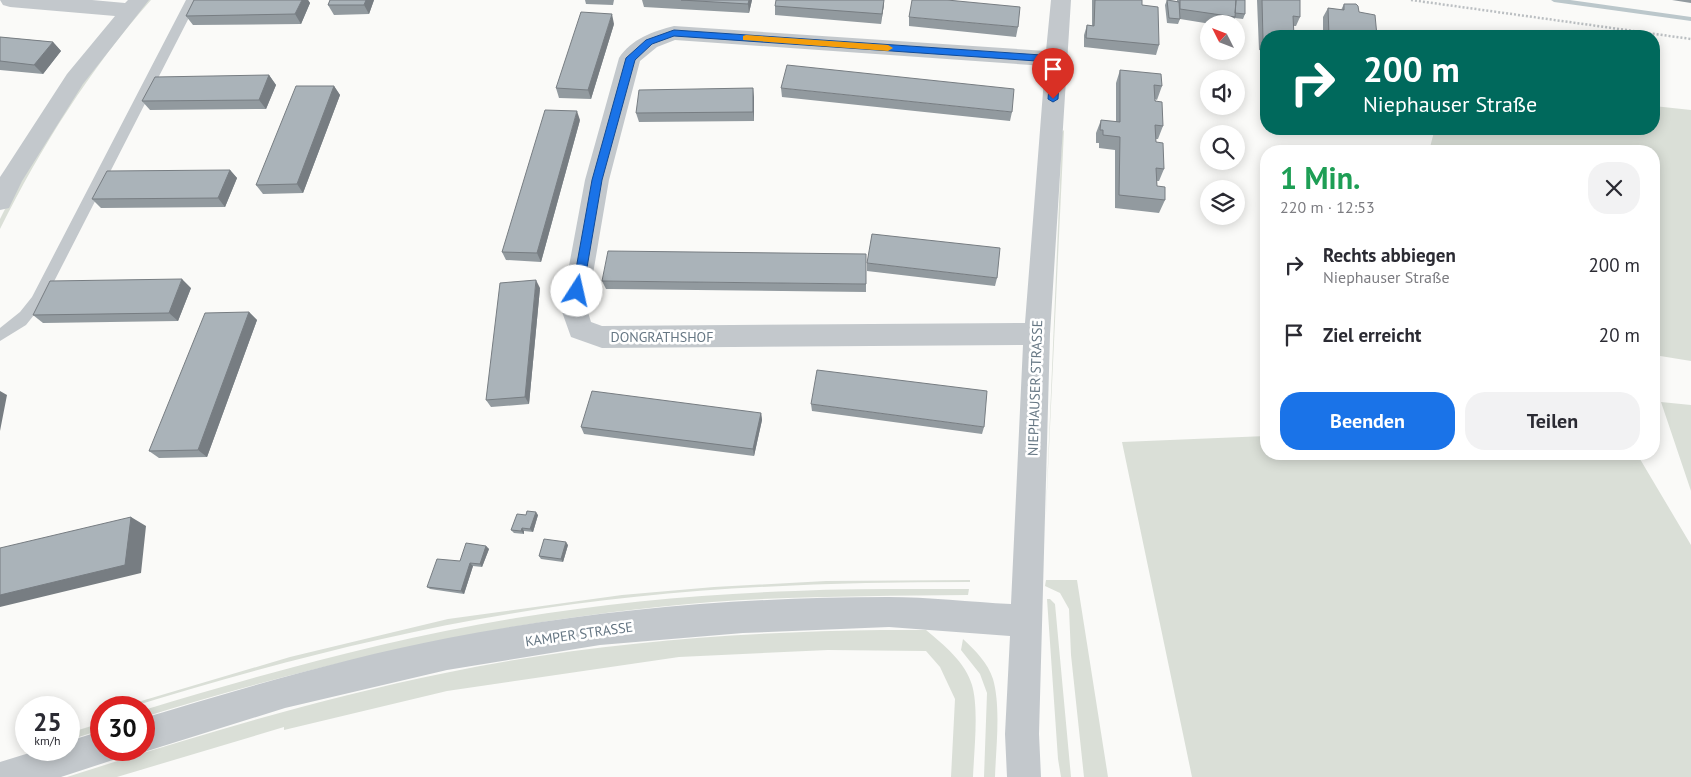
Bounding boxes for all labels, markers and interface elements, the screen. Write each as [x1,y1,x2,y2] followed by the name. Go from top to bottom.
[1200,15,1245,60] north arrow
[1200,15,1245,225] map controls
[1363,46,1460,92] text: 200 m
[1032,48,1074,99] pin
[1280,50,1345,115] icon: right
[1039,55,1067,83] icon: arrive
[1200,70,1245,115] button: sound
[1363,90,1537,118] text: Niephauser Straße
[1200,125,1245,170] button: search
[1280,158,1360,197] text: 1 Min.
[1588,162,1640,214] button: close
[1200,180,1245,225] button: layers
[1280,197,1375,217] text: 220 m · 12:53
[1323,243,1456,267] text: Rechts abbiegen
[1280,251,1308,279] icon: right
[1588,253,1640,277] text: 200 m
[550,264,602,316] position arrow
[1323,267,1450,287] text: Niephauser Straße
[1024,320,1046,456] street label: NIEPHAUSER STRASSE
[1280,321,1308,349] icon: arrive
[1323,323,1421,347] text: Ziel erreicht
[1599,323,1640,347] text: 20 m
[611,328,713,346] street label: DONGRATHSHOF
[1280,392,1455,450] button: Beenden
[1465,392,1640,450] button: Teilen
[524,618,634,650] street label: KAMPER STRASSE
[90,696,155,761] speed limit sign: 30
[33,706,62,738] text: 25
[34,733,61,748] text: km/h

